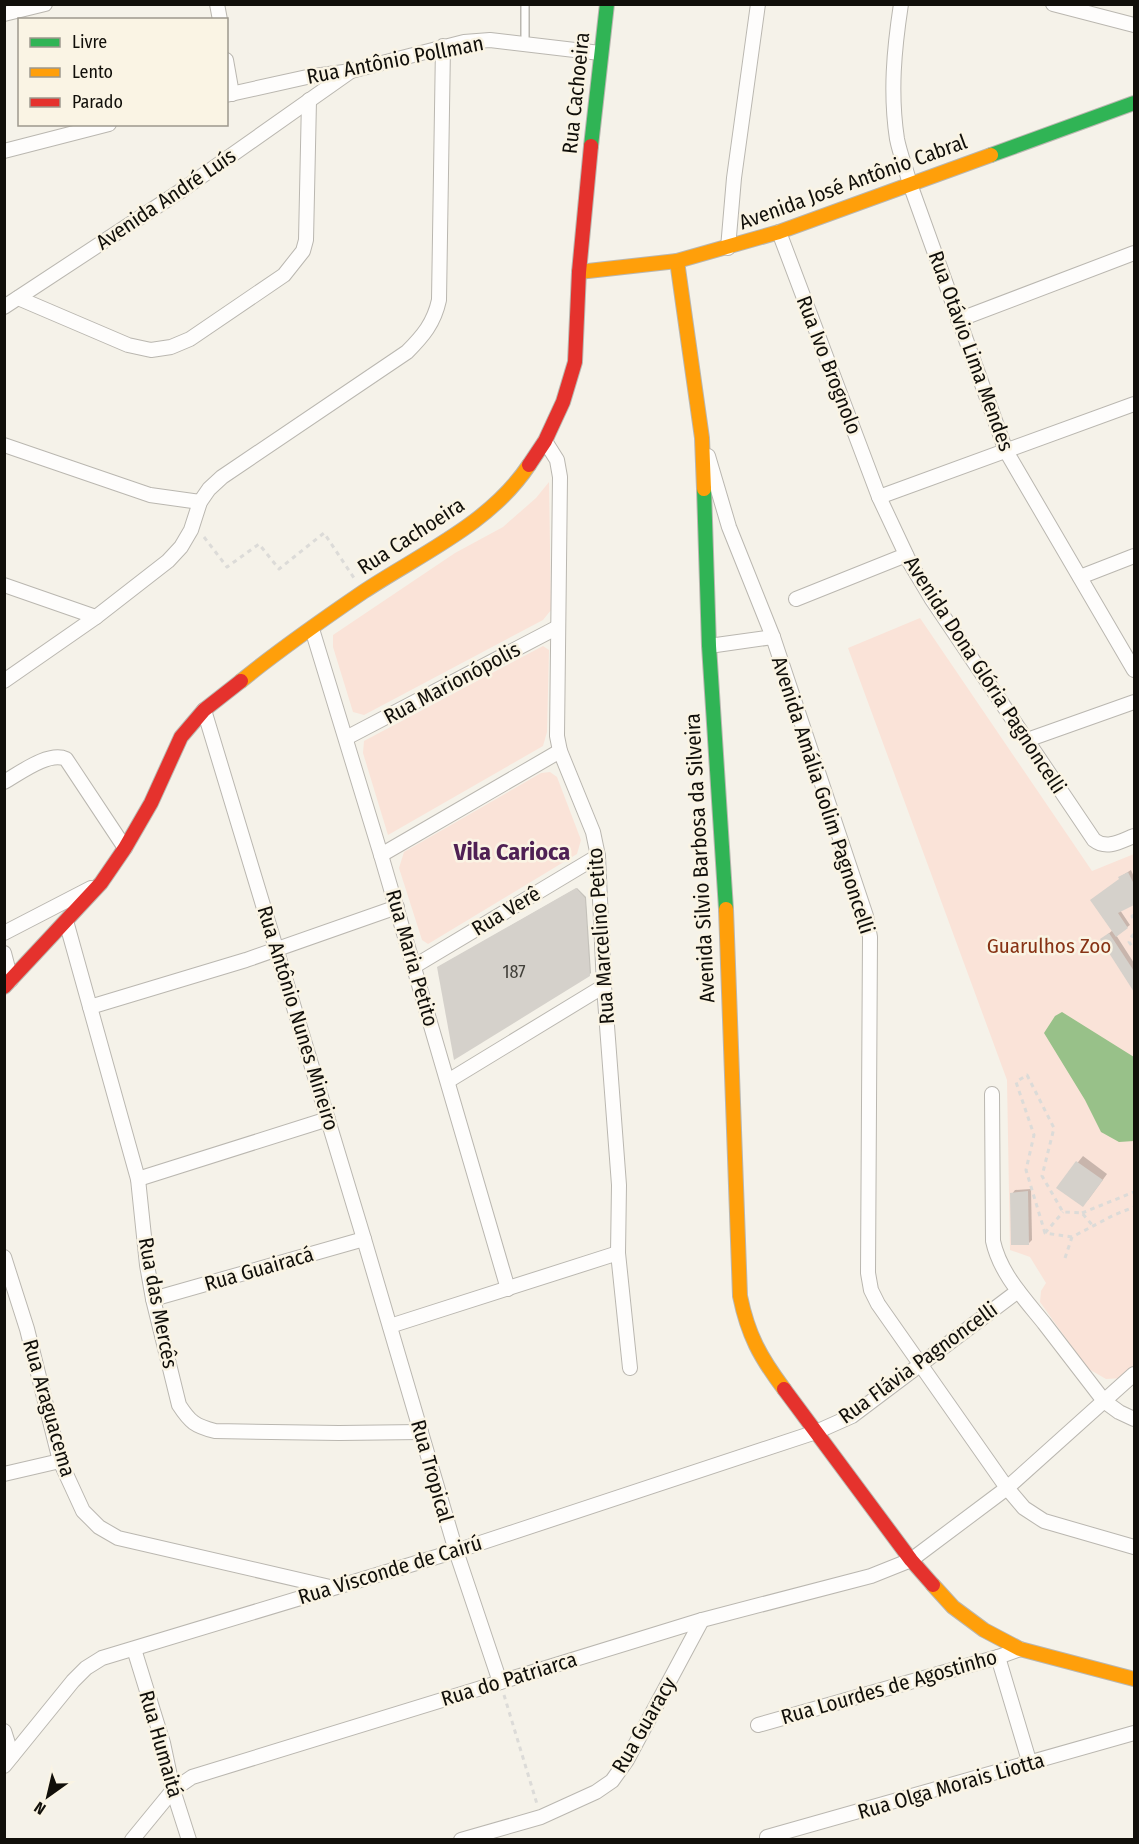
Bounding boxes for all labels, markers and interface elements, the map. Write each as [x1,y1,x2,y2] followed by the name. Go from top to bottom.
[18,18,228,126] legend
[304,30,486,90] street label: Rua Antônio Pollman
[72,31,107,53] text: Livre
[557,31,595,155] street label: Rua Cachoeira
[72,61,113,83] text: Lento
[72,91,123,113] text: Parado
[735,128,971,235] street label: Avenida José Antônio Cabral
[91,143,241,255] street label: Avenida André Luís
[923,247,1019,455] street label: Rua Otávio Lima Mendes
[791,292,867,438] street label: Rua Ivo Brognolo
[353,492,469,580] street label: Rua Cachoeira
[898,551,1072,799] street label: Avenida Dona Glória Pagnoncelli
[379,636,525,730] street label: Rua Marionópolis
[766,653,880,937] street label: Avenida Amália Golim Pagnoncelli
[679,713,721,1003] street label: Avenida Silvio Barbosa da Silveira
[453,838,570,866] district label: Vila Carioca
[582,847,620,1025] street label: Rua Marcelino Petito
[467,880,545,942] street label: Rua Verê
[380,887,444,1029] street label: Rua Maria Petito
[251,903,345,1133] street label: Rua Antônio Nunes Mineiro
[987,933,1111,959] park label: Guarulhos Zoo
[502,961,526,983] house number: 187
[133,1235,183,1371] street label: Rua das Mercês
[201,1241,317,1297] street label: Rua Guairacá
[833,1297,1003,1429] street label: Rua Flávia Pagnoncelli
[17,1336,81,1480] street label: Rua Araguacema
[405,1417,459,1526] street label: Rua Tropical
[295,1530,485,1610] street label: Rua Visconde de Cairú
[778,1644,1000,1730] street label: Rua Lourdes de Agostinho
[438,1646,580,1712] street label: Rua do Patriarca
[606,1672,682,1778] street label: Rua Guaracy
[133,1687,189,1801] street label: Rua Humaitá
[855,1747,1047,1825] street label: Rua Olga Morais Liotta
[18,1766,78,1826] north arrow
[31,1797,49,1819] text: N

